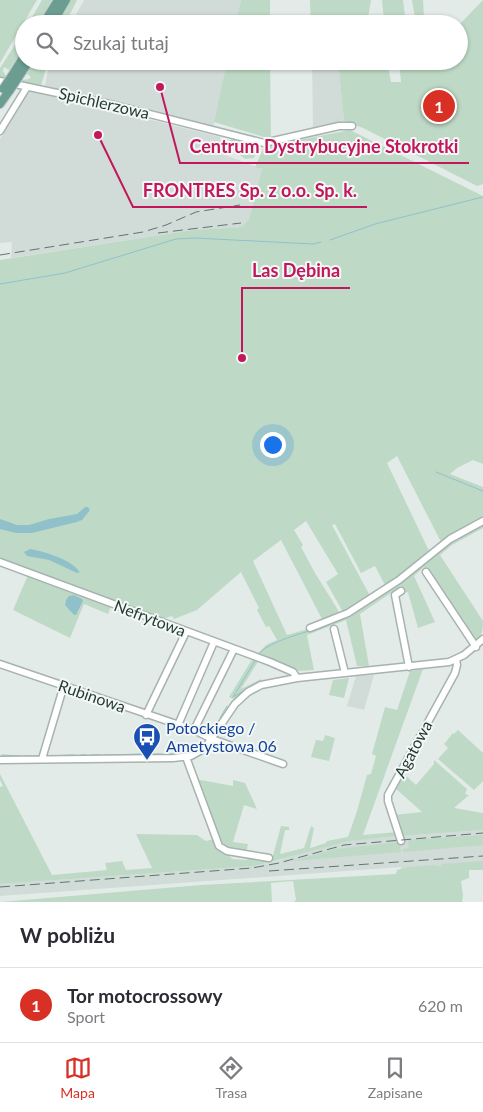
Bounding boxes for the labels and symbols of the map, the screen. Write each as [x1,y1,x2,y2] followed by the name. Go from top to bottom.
[57,83,151,122] street label: Spichlerzowa
[423,87,455,125] pin: 1
[180,130,469,163] callout: Centrum Dystrybucyjne Stokrotki
[190,135,458,157] text: Centrum Dystrybucyjne Stokrotki
[133,174,367,207] callout: FRONTRES Sp. z o.o. Sp. k.
[143,179,357,201] text: FRONTRES Sp. z o.o. Sp. k.
[242,255,350,288] callout: Las Dębina
[252,259,340,281] text: Las Dębina
[260,432,286,458] your location
[112,595,189,640] street label: Nefrytowa
[56,675,128,716] street label: Rubinowa
[390,717,436,781] street label: Agatowa
[166,718,277,755] place label: Potockiego / Ametystowa 06
[132,722,162,761] bus stop icon: Potockiego / Ametystowa 06

